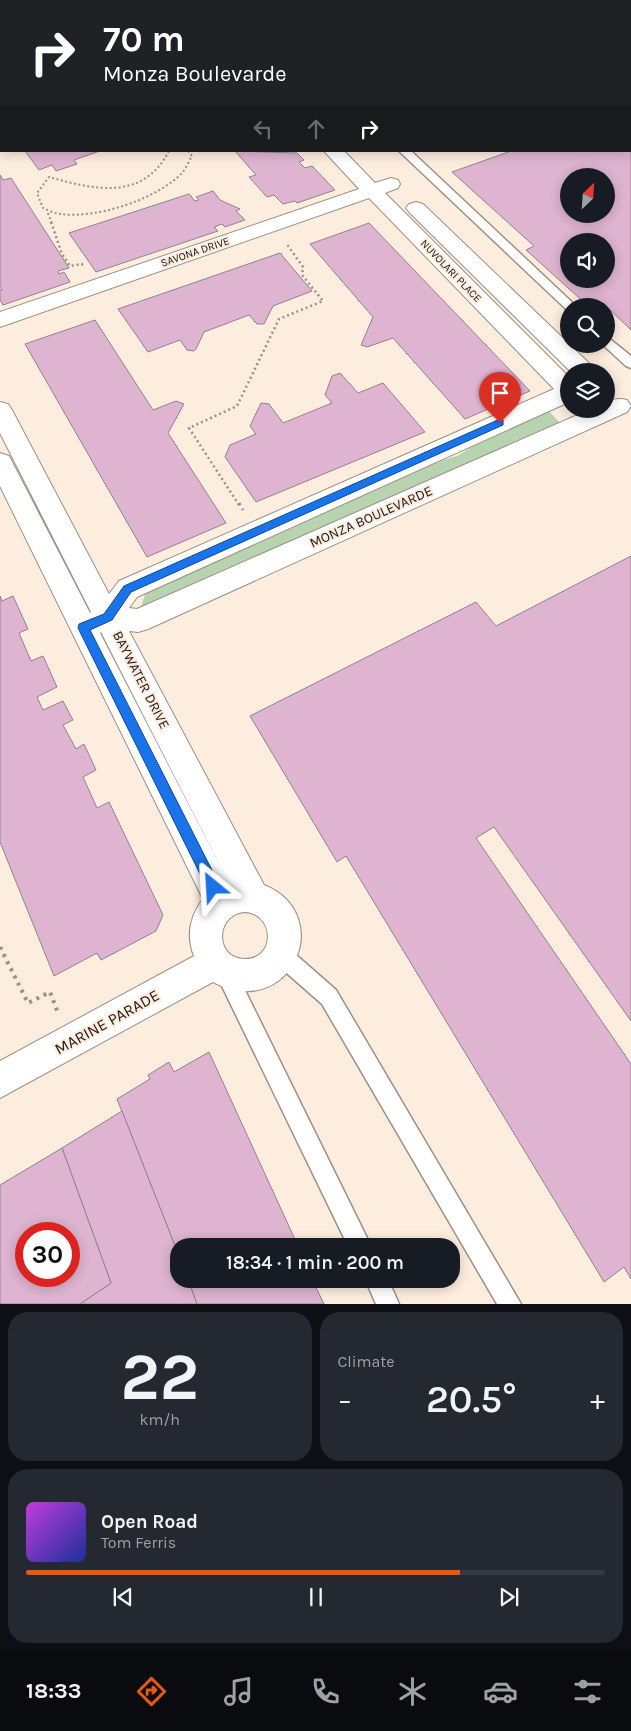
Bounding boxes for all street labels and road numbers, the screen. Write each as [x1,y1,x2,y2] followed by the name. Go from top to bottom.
[159,234,231,270] street label: SAVONA DRIVE
[418,237,484,305] street label: NUVOLARI PLACE
[307,482,435,552] street label: MONZA BOULEVARDE
[109,628,173,732] street label: BAYWATER DRIVE
[51,985,163,1059] street label: MARINE PARADE

